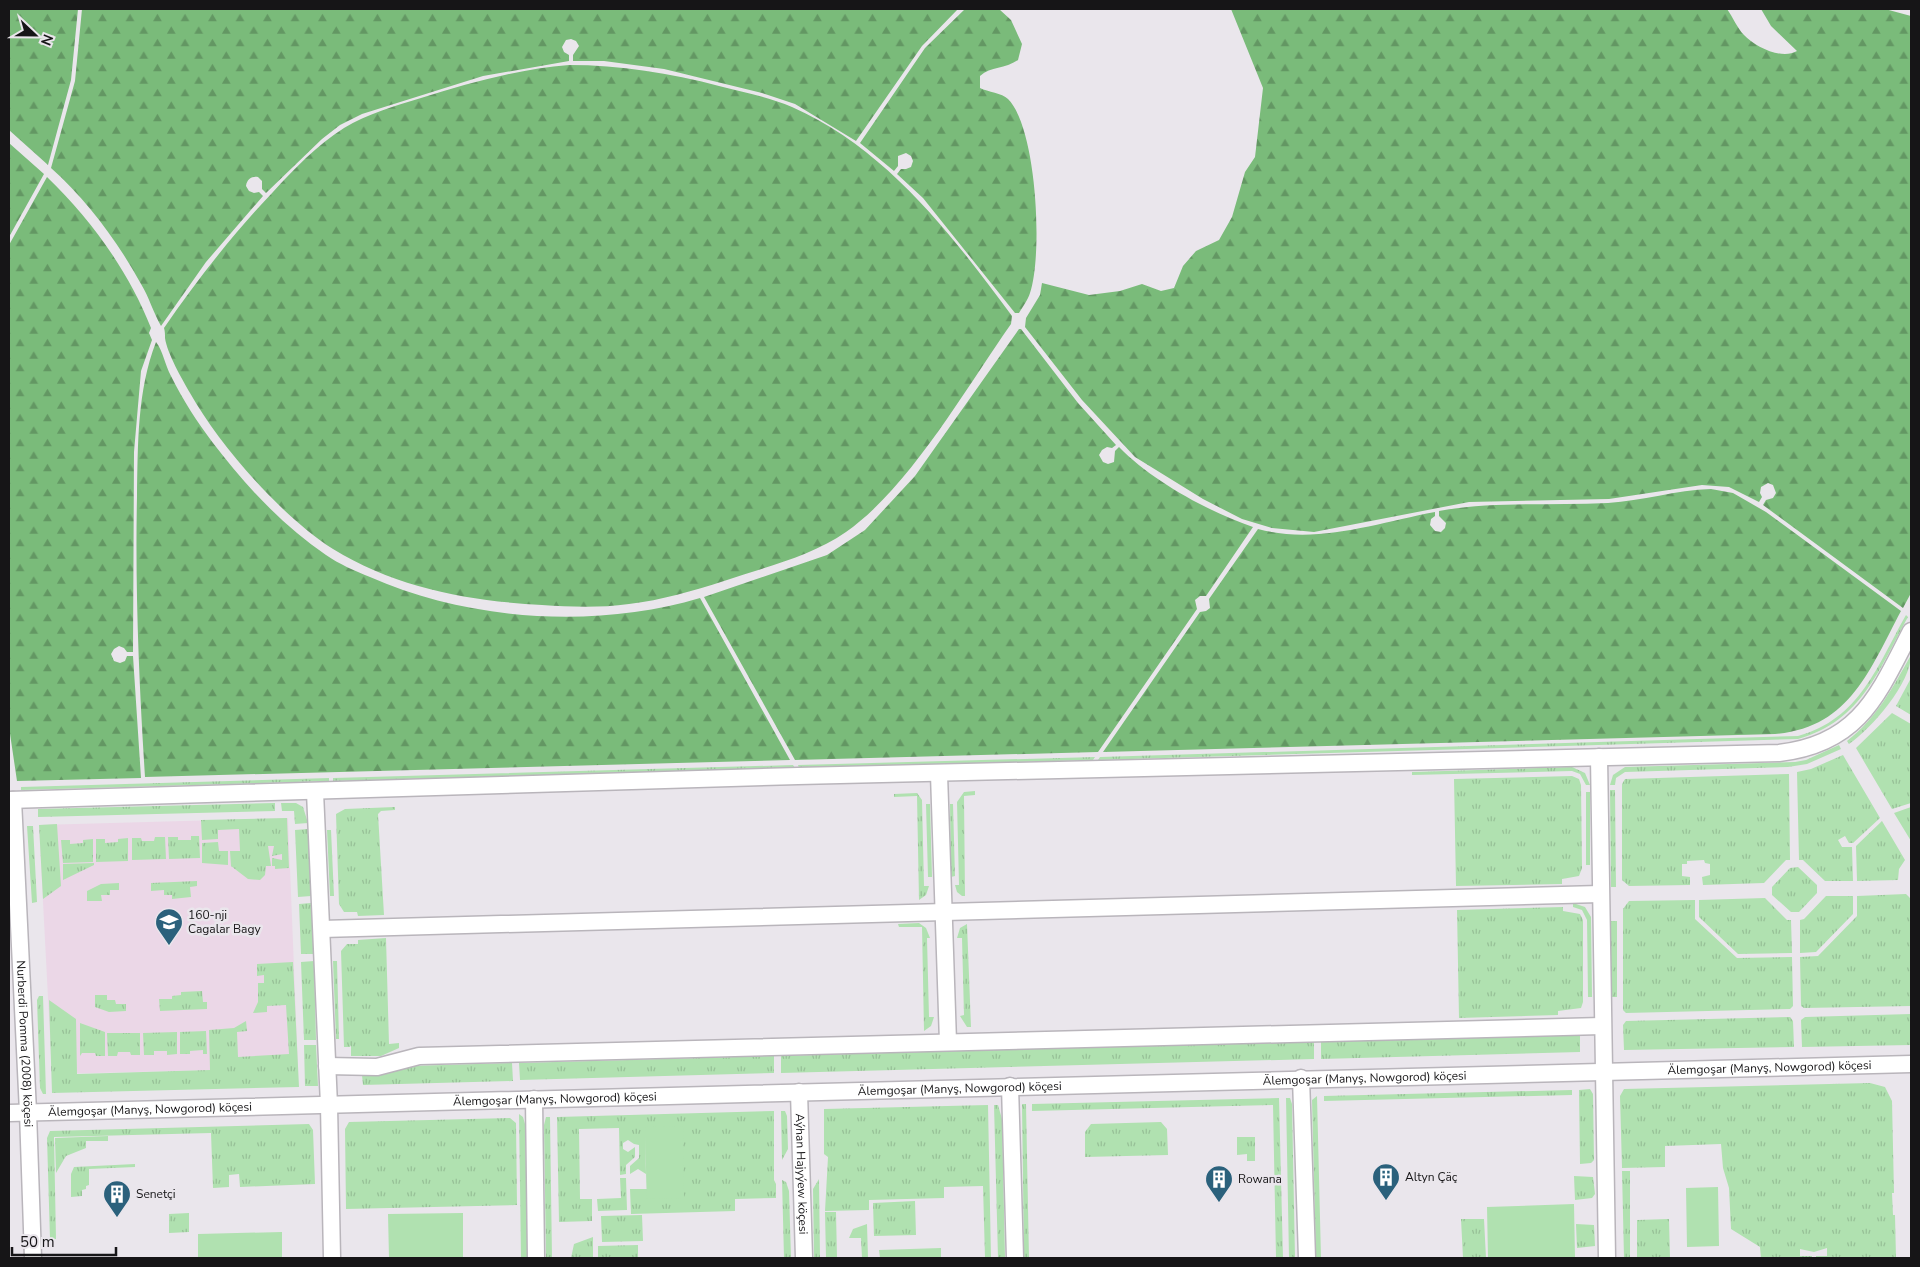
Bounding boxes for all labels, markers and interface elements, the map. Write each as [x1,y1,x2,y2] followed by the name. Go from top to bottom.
[10,10,60,60] north arrow
[36,31,57,48] text: N
[154,907,184,946] school or university icon: 160-nji Cagalar Bagy
[188,907,261,937] place label: 160-nji Cagalar Bagy
[13,960,37,1127] street label: Nurberdi Pomma (2008) köçesi
[1667,1057,1872,1078] street label: Älemgoşar (Manyş, Nowgorod) köçesi
[1262,1067,1467,1089] street label: Älemgoşar (Manyş, Nowgorod) köçesi
[857,1078,1062,1099] street label: Älemgoşar (Manyş, Nowgorod) köçesi
[453,1088,657,1110] street label: Älemgoşar (Manyş, Nowgorod) köçesi
[48,1099,252,1120] street label: Älemgoşar (Manyş, Nowgorod) köçesi
[792,1113,811,1235] street label: Aýhan Hajyýew köçesi
[1371,1162,1401,1201] building icon: Altyn Çäç
[1204,1164,1234,1203] building icon: Rowana
[1405,1169,1458,1185] place label: Altyn Çäç
[1238,1171,1282,1187] place label: Rowana
[102,1179,132,1218] building icon: Senetçi
[136,1186,175,1202] place label: Senetçi
[12,1224,116,1256] scale bar
[20,1232,55,1252] text: 50 m

